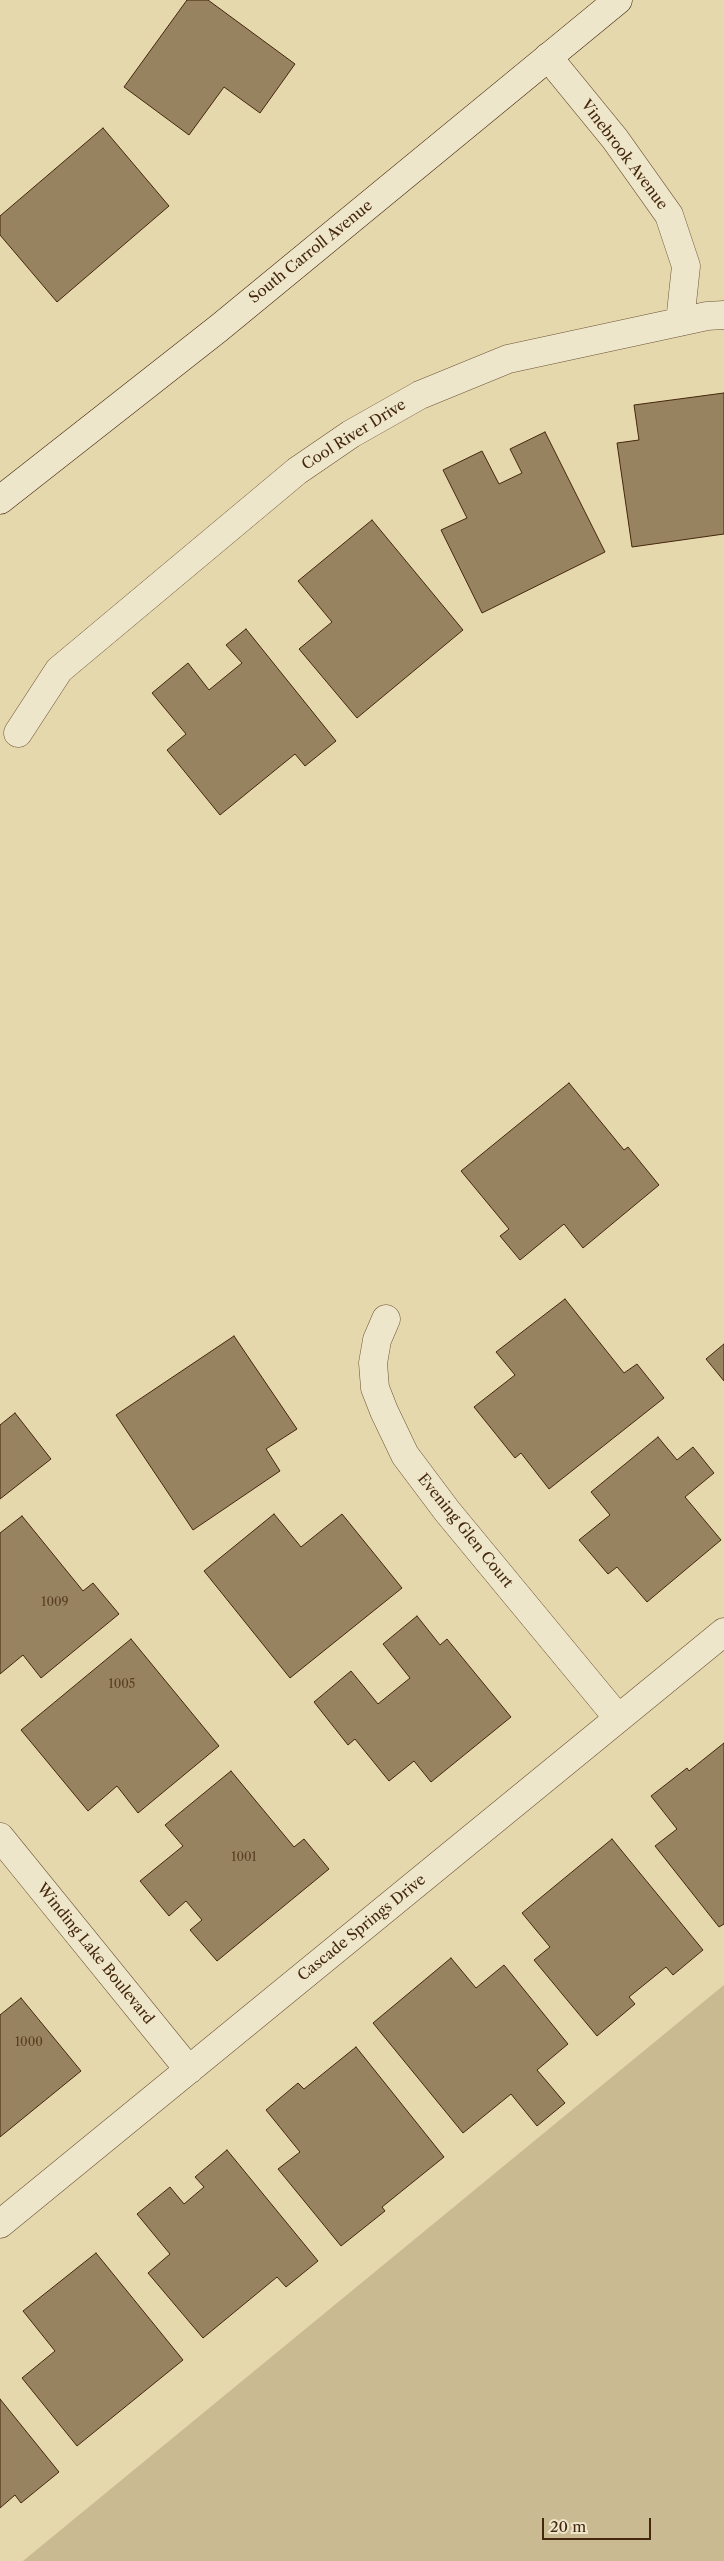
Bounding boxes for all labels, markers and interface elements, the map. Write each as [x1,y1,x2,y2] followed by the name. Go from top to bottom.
[577,97,671,213] street label: Vinebrook Avenue
[246,197,376,307] street label: South Carroll Avenue
[299,396,409,474] street label: Cool River Drive
[413,1470,517,1592] street label: Evening Glen Court
[41,1596,69,1610] house number: 1009
[109,1678,135,1692] house number: 1005
[231,1851,257,1865] house number: 1001
[294,1871,430,1985] street label: Cascade Springs Drive
[33,1880,157,2028] street label: Winding Lake Boulevard
[15,2036,43,2050] house number: 1000
[544,2508,653,2540] scale bar
[550,2517,586,2536] text: 20 m

